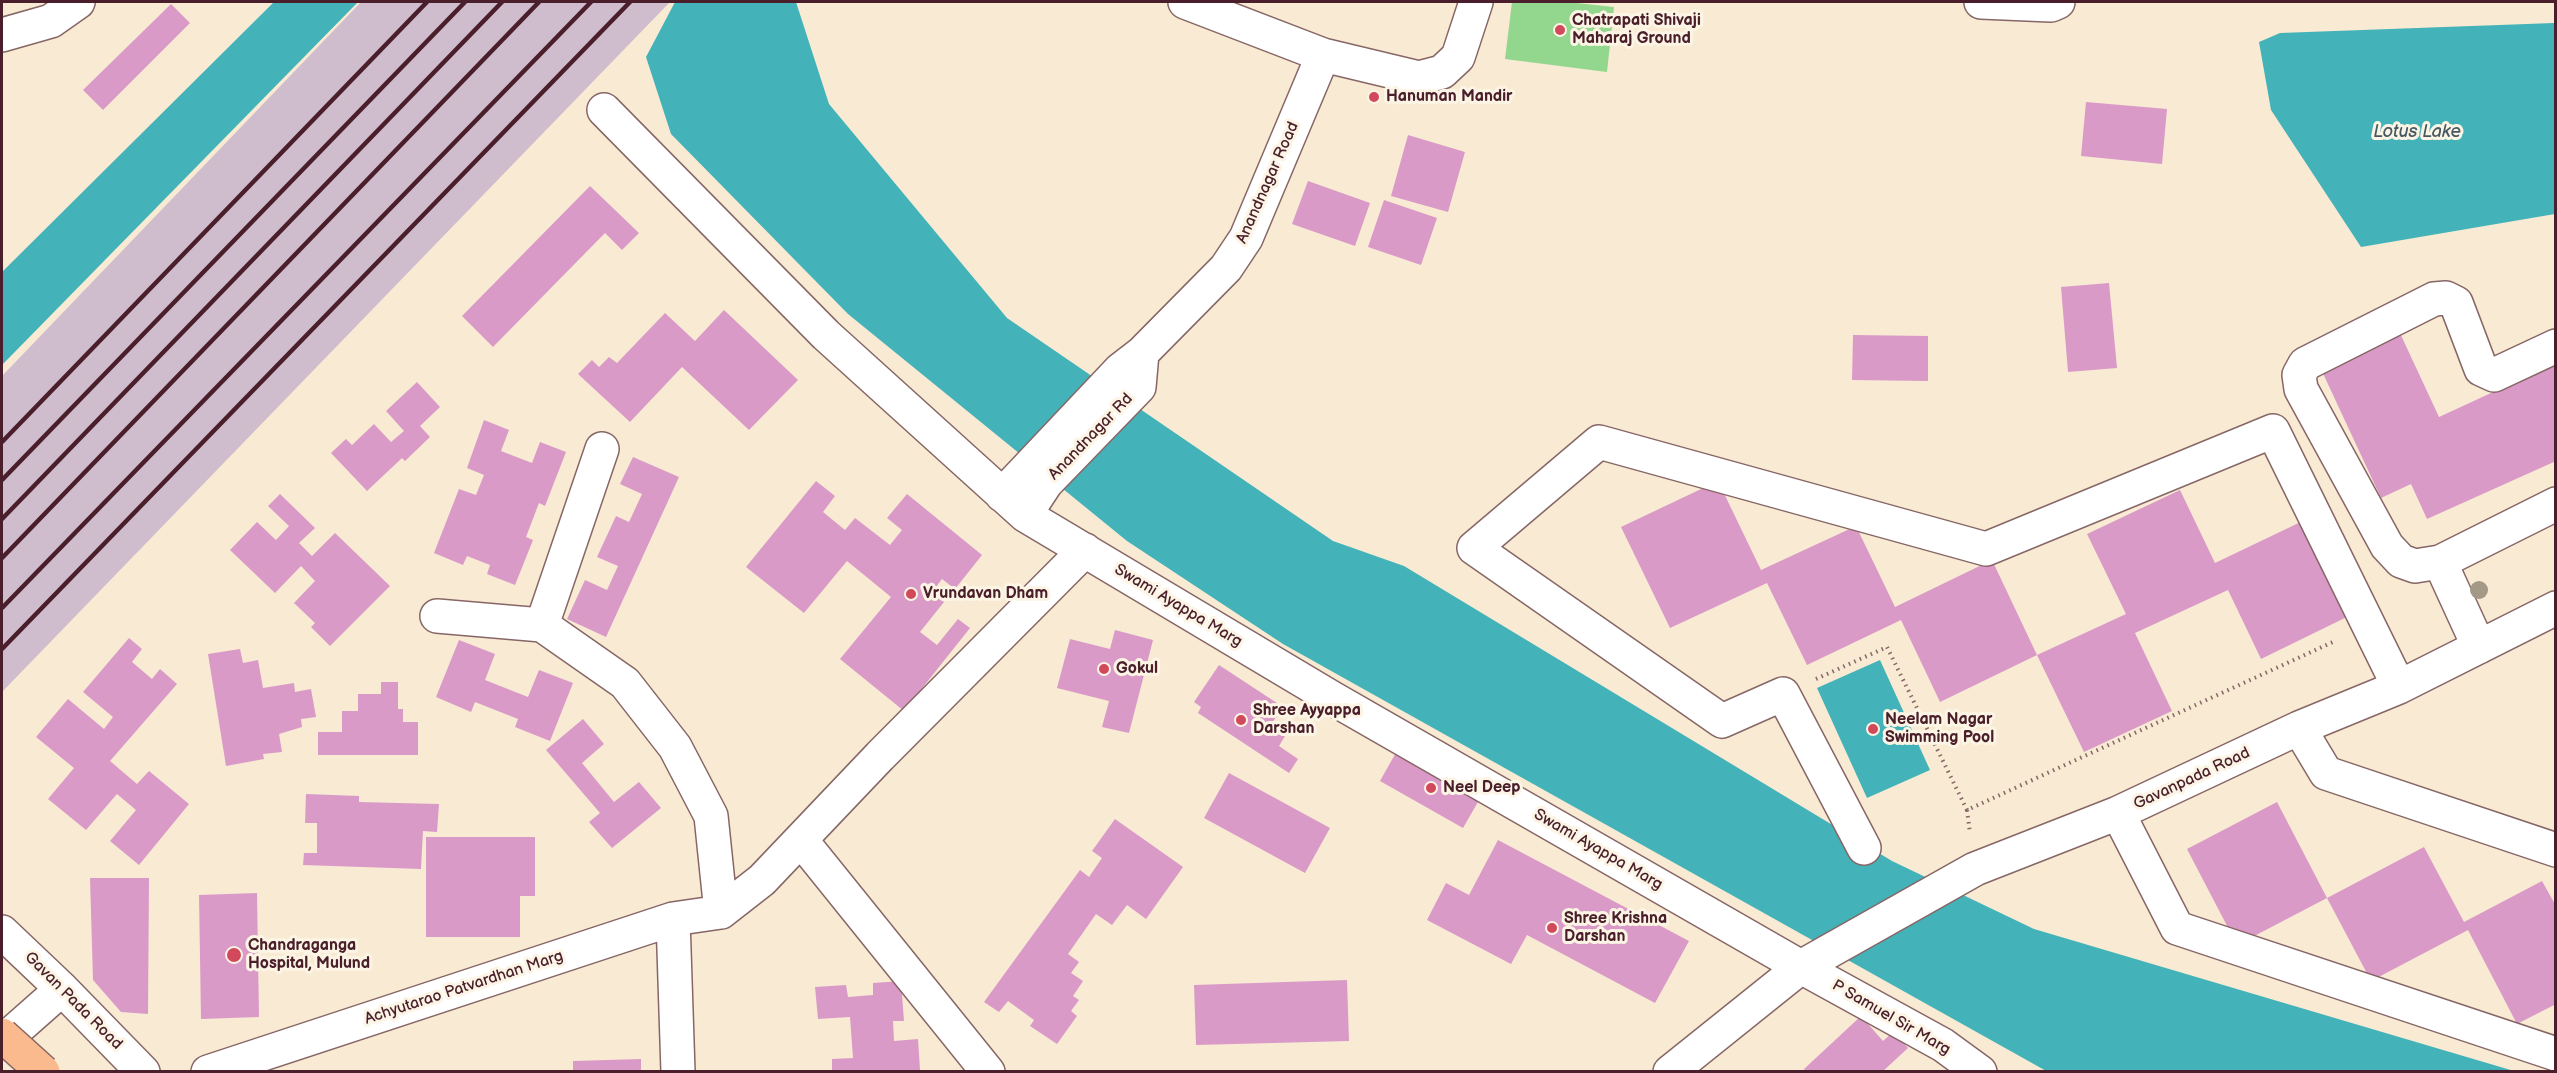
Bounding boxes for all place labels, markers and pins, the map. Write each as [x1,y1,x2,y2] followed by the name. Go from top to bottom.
[1572,11,1701,49] place label: Chatrapati Shivaji Maharaj Ground
[1553,23,1567,37] marker: Chatrapati Shivaji Maharaj Ground
[1386,87,1512,107] place label: Hanuman Mandir
[1367,90,1381,104] marker: Hanuman Mandir
[923,584,1048,604] place label: Vrundavan Dham
[904,587,918,601] marker: Vrundavan Dham
[1116,659,1158,679] place label: Gokul
[1097,662,1111,676] marker: Gokul
[1253,701,1361,739] place label: Shree Ayyappa Darshan
[1885,710,1994,748] place label: Neelam Nagar Swimming Pool
[1234,713,1248,727] marker: Shree Ayyappa Darshan
[1866,722,1880,736] marker: Neelam Nagar Swimming Pool
[1443,778,1520,798] place label: Neel Deep
[1424,781,1438,795] marker: Neel Deep
[1564,909,1667,947] place label: Shree Krishna Darshan
[1545,921,1559,935] marker: Shree Krishna Darshan
[248,936,370,974] place label: Chandraganga Hospital, Mulund
[225,946,243,964] marker: Chandraganga Hospital, Mulund

